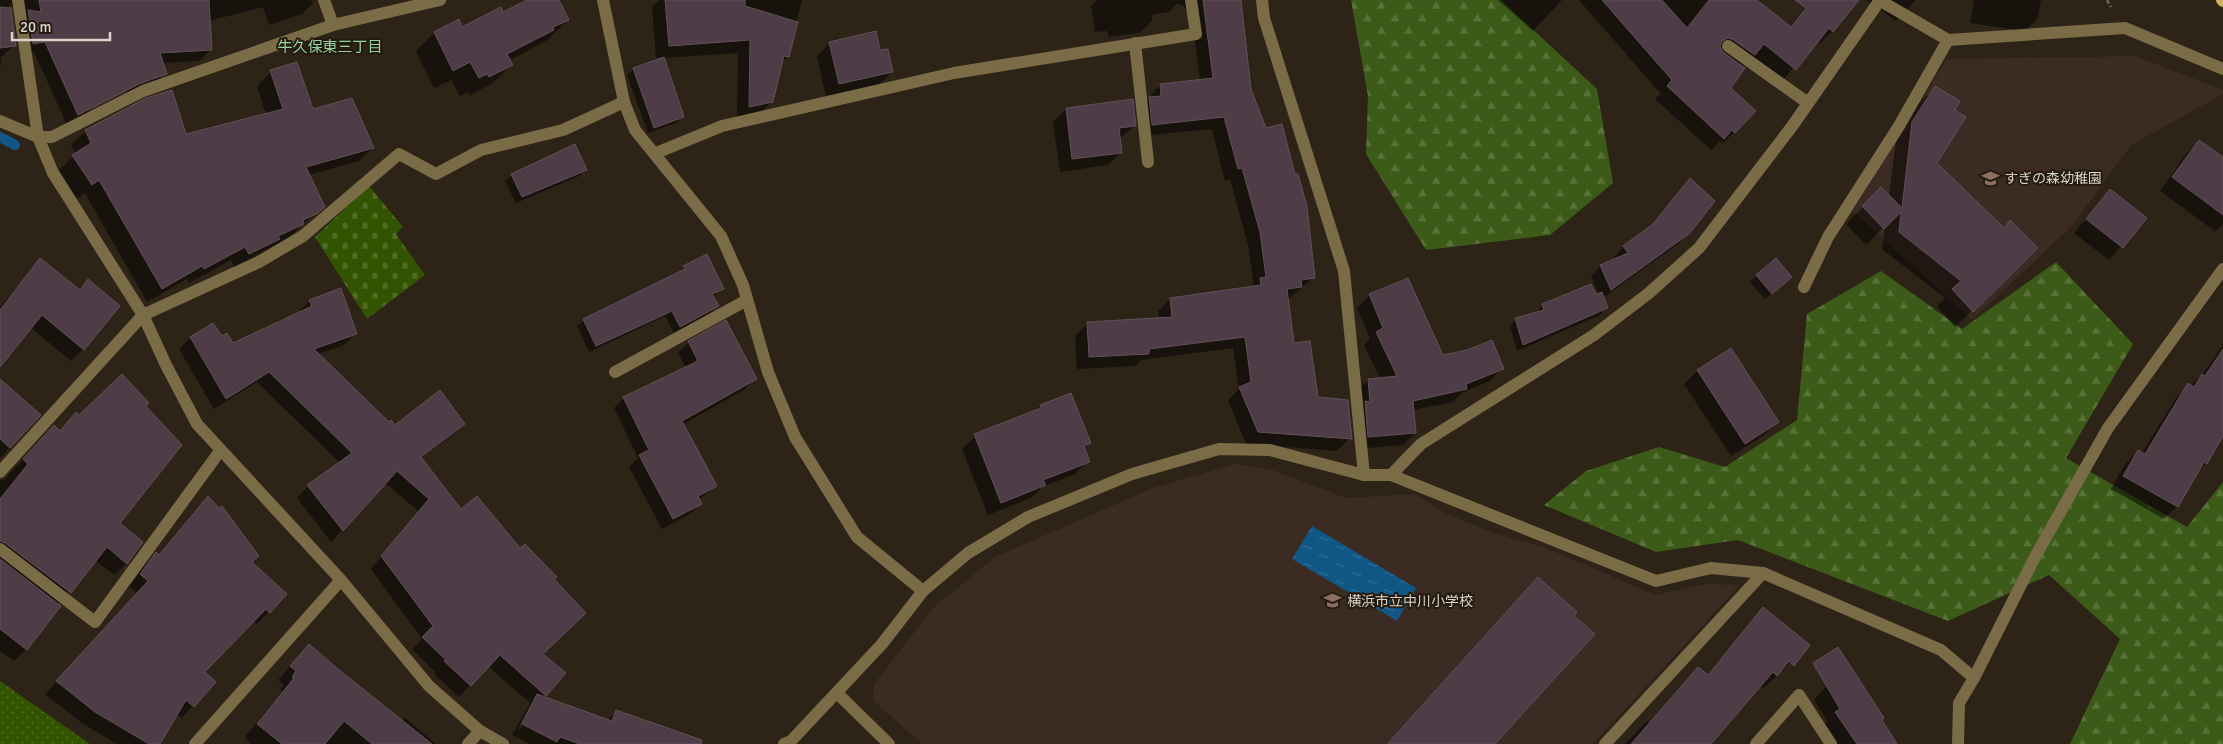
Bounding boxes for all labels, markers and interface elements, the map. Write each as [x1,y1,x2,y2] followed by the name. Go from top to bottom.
[12,10,110,42] scale bar
[20,18,51,36] text: 20 m
[277,38,383,56] district label: 牛久保東三丁目
[1980,168,2000,188] school or university icon: すぎの森幼稚園
[2004,170,2102,187] place label: すぎの森幼稚園
[1323,591,1343,611] school or university icon: 横浜市立中川小学校
[1347,593,1473,610] place label: 横浜市立中川小学校

